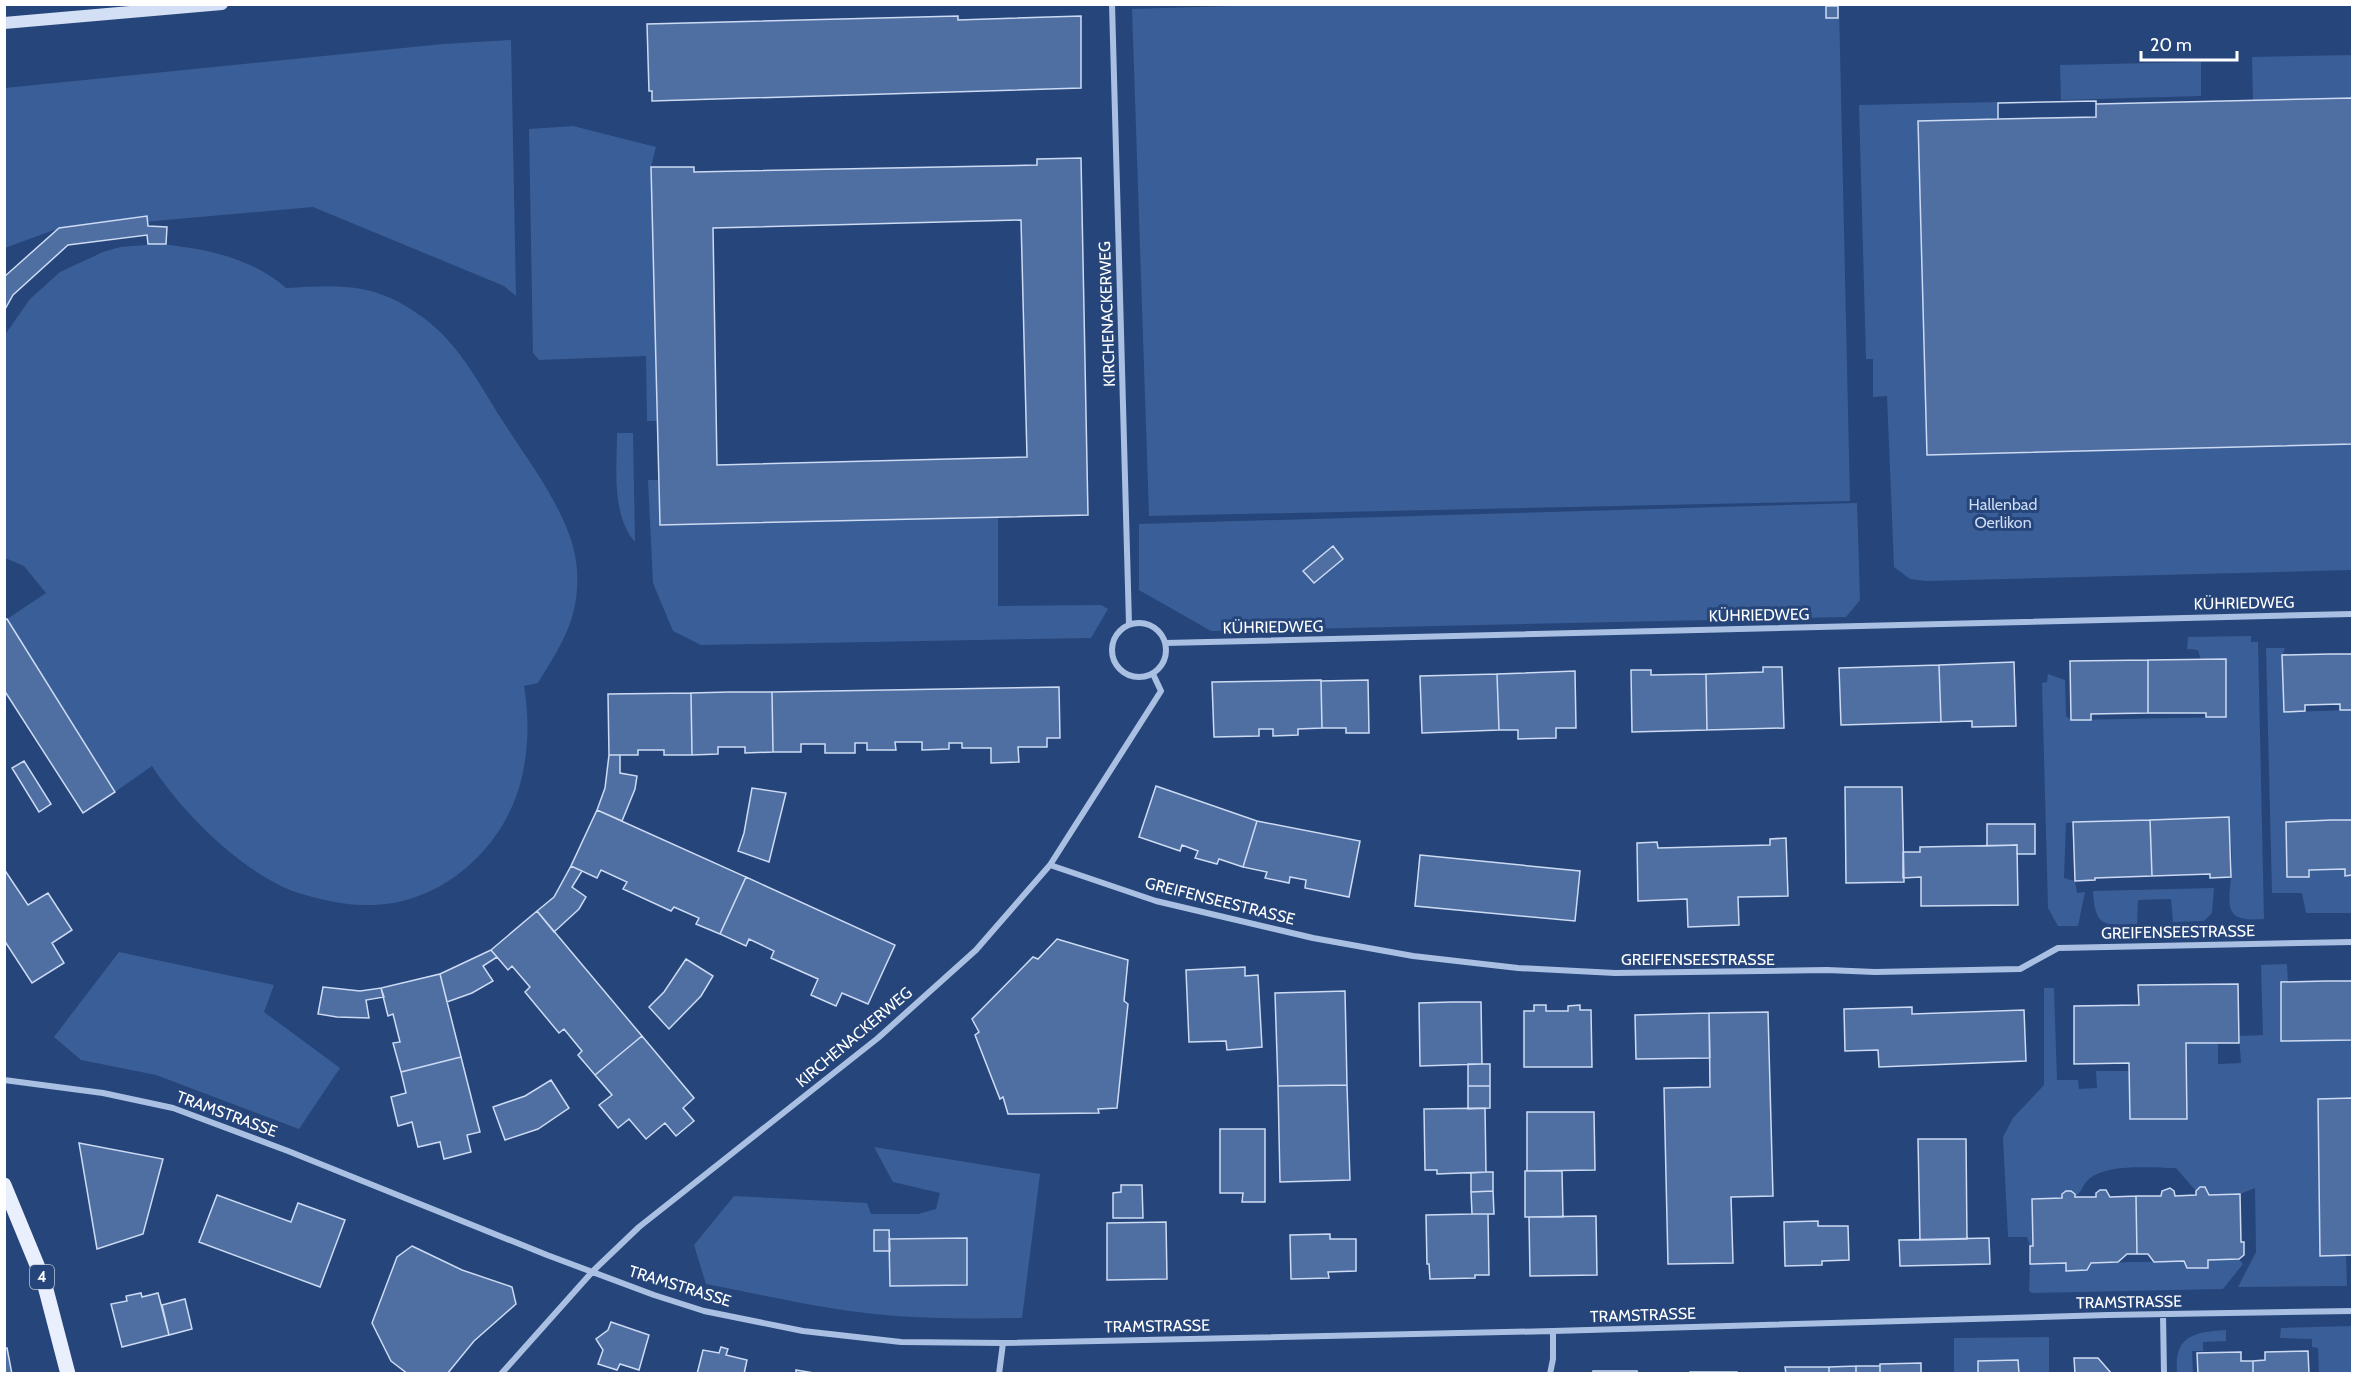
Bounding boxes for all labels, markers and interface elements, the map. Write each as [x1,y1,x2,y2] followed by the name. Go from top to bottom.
[2141,24,2237,62] scale bar
[2150,34,2192,56] text: 20 m
[1095,241,1119,387] street label: KIRCHENACKERWEG
[1969,495,2037,532] park label: Hallenbad Oerlikon
[2194,593,2294,613] street label: KÜHRIEDWEG
[1709,605,1809,625] street label: KÜHRIEDWEG
[1223,617,1323,637] street label: KÜHRIEDWEG
[1143,873,1297,929] street label: GREIFENSEESTRASSE
[2101,921,2255,943] street label: GREIFENSEESTRASSE
[1621,950,1775,969] street label: GREIFENSEESTRASSE
[792,983,916,1091] street label: KIRCHENACKERWEG
[174,1087,280,1141] street label: TRAMSTRASSE
[627,1261,734,1311] street label: TRAMSTRASSE
[30,1265,54,1289] road number: 4
[2076,1292,2182,1312] street label: TRAMSTRASSE
[1590,1304,1696,1326] street label: TRAMSTRASSE
[1104,1316,1210,1336] street label: TRAMSTRASSE

